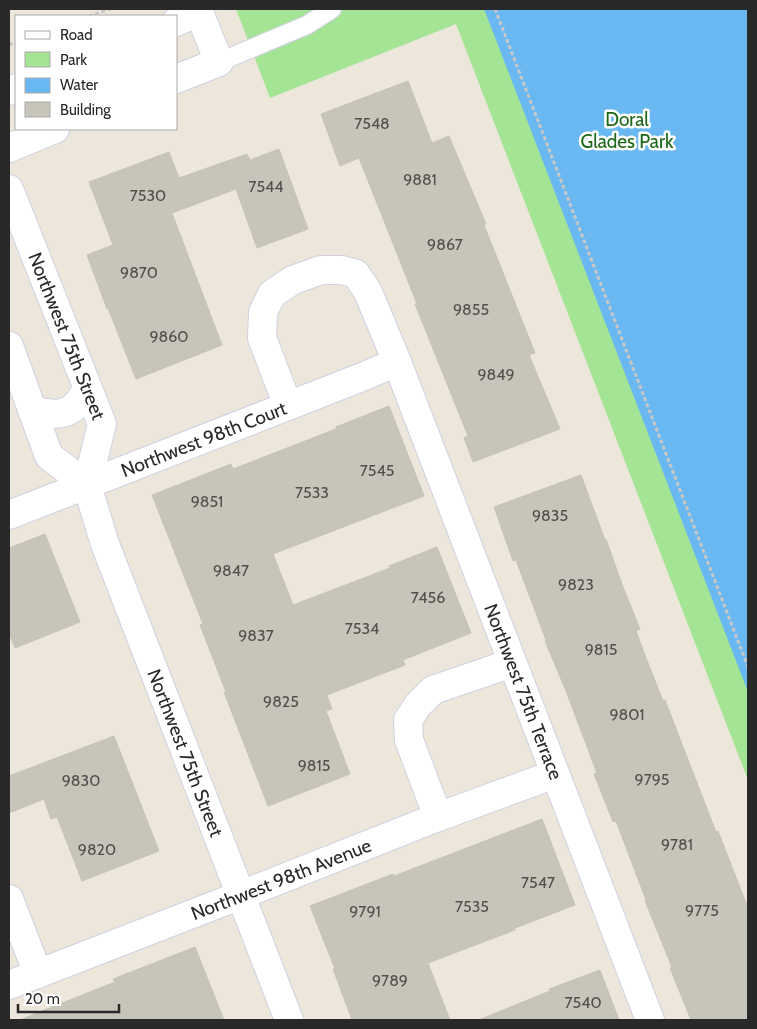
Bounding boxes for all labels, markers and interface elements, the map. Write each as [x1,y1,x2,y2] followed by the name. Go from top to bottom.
[15,15,178,130] legend
[60,26,93,44] text: Road
[60,51,87,69] text: Park
[60,76,98,94] text: Water
[60,101,111,119] text: Building
[581,108,674,153] park label: Doral Glades Park
[354,114,390,133] house number: 7548
[403,170,437,189] house number: 9881
[248,177,284,196] house number: 7544
[130,186,166,205] house number: 7530
[427,235,463,254] house number: 9867
[23,249,110,424] street label: Northwest 75th Street
[120,263,158,282] house number: 9870
[453,300,489,319] house number: 9855
[149,327,189,346] house number: 9860
[477,365,515,384] house number: 9849
[118,396,290,482] street label: Northwest 98th Court
[360,461,394,480] house number: 7545
[295,483,329,502] house number: 7533
[191,492,223,511] house number: 9851
[532,506,568,525] house number: 9835
[213,561,249,580] house number: 9847
[558,575,594,594] house number: 9823
[411,588,445,607] house number: 7456
[479,601,568,783] street label: Northwest 75th Terrace
[345,619,379,638] house number: 7534
[238,626,274,645] house number: 9837
[585,640,617,659] house number: 9815
[142,666,228,841] street label: Northwest 75th Street
[263,692,299,711] house number: 9825
[609,705,645,724] house number: 9801
[298,756,330,775] house number: 9815
[635,770,669,789] house number: 9795
[62,771,100,790] house number: 9830
[188,833,375,925] street label: Northwest 98th Avenue
[661,835,693,854] house number: 9781
[78,840,116,859] house number: 9820
[521,873,555,892] house number: 7547
[455,897,489,916] house number: 7535
[685,901,719,920] house number: 9775
[349,902,381,921] house number: 9791
[372,971,408,990] house number: 9789
[18,982,119,1014] scale bar
[25,990,60,1008] text: 20 m
[564,993,602,1012] house number: 7540

